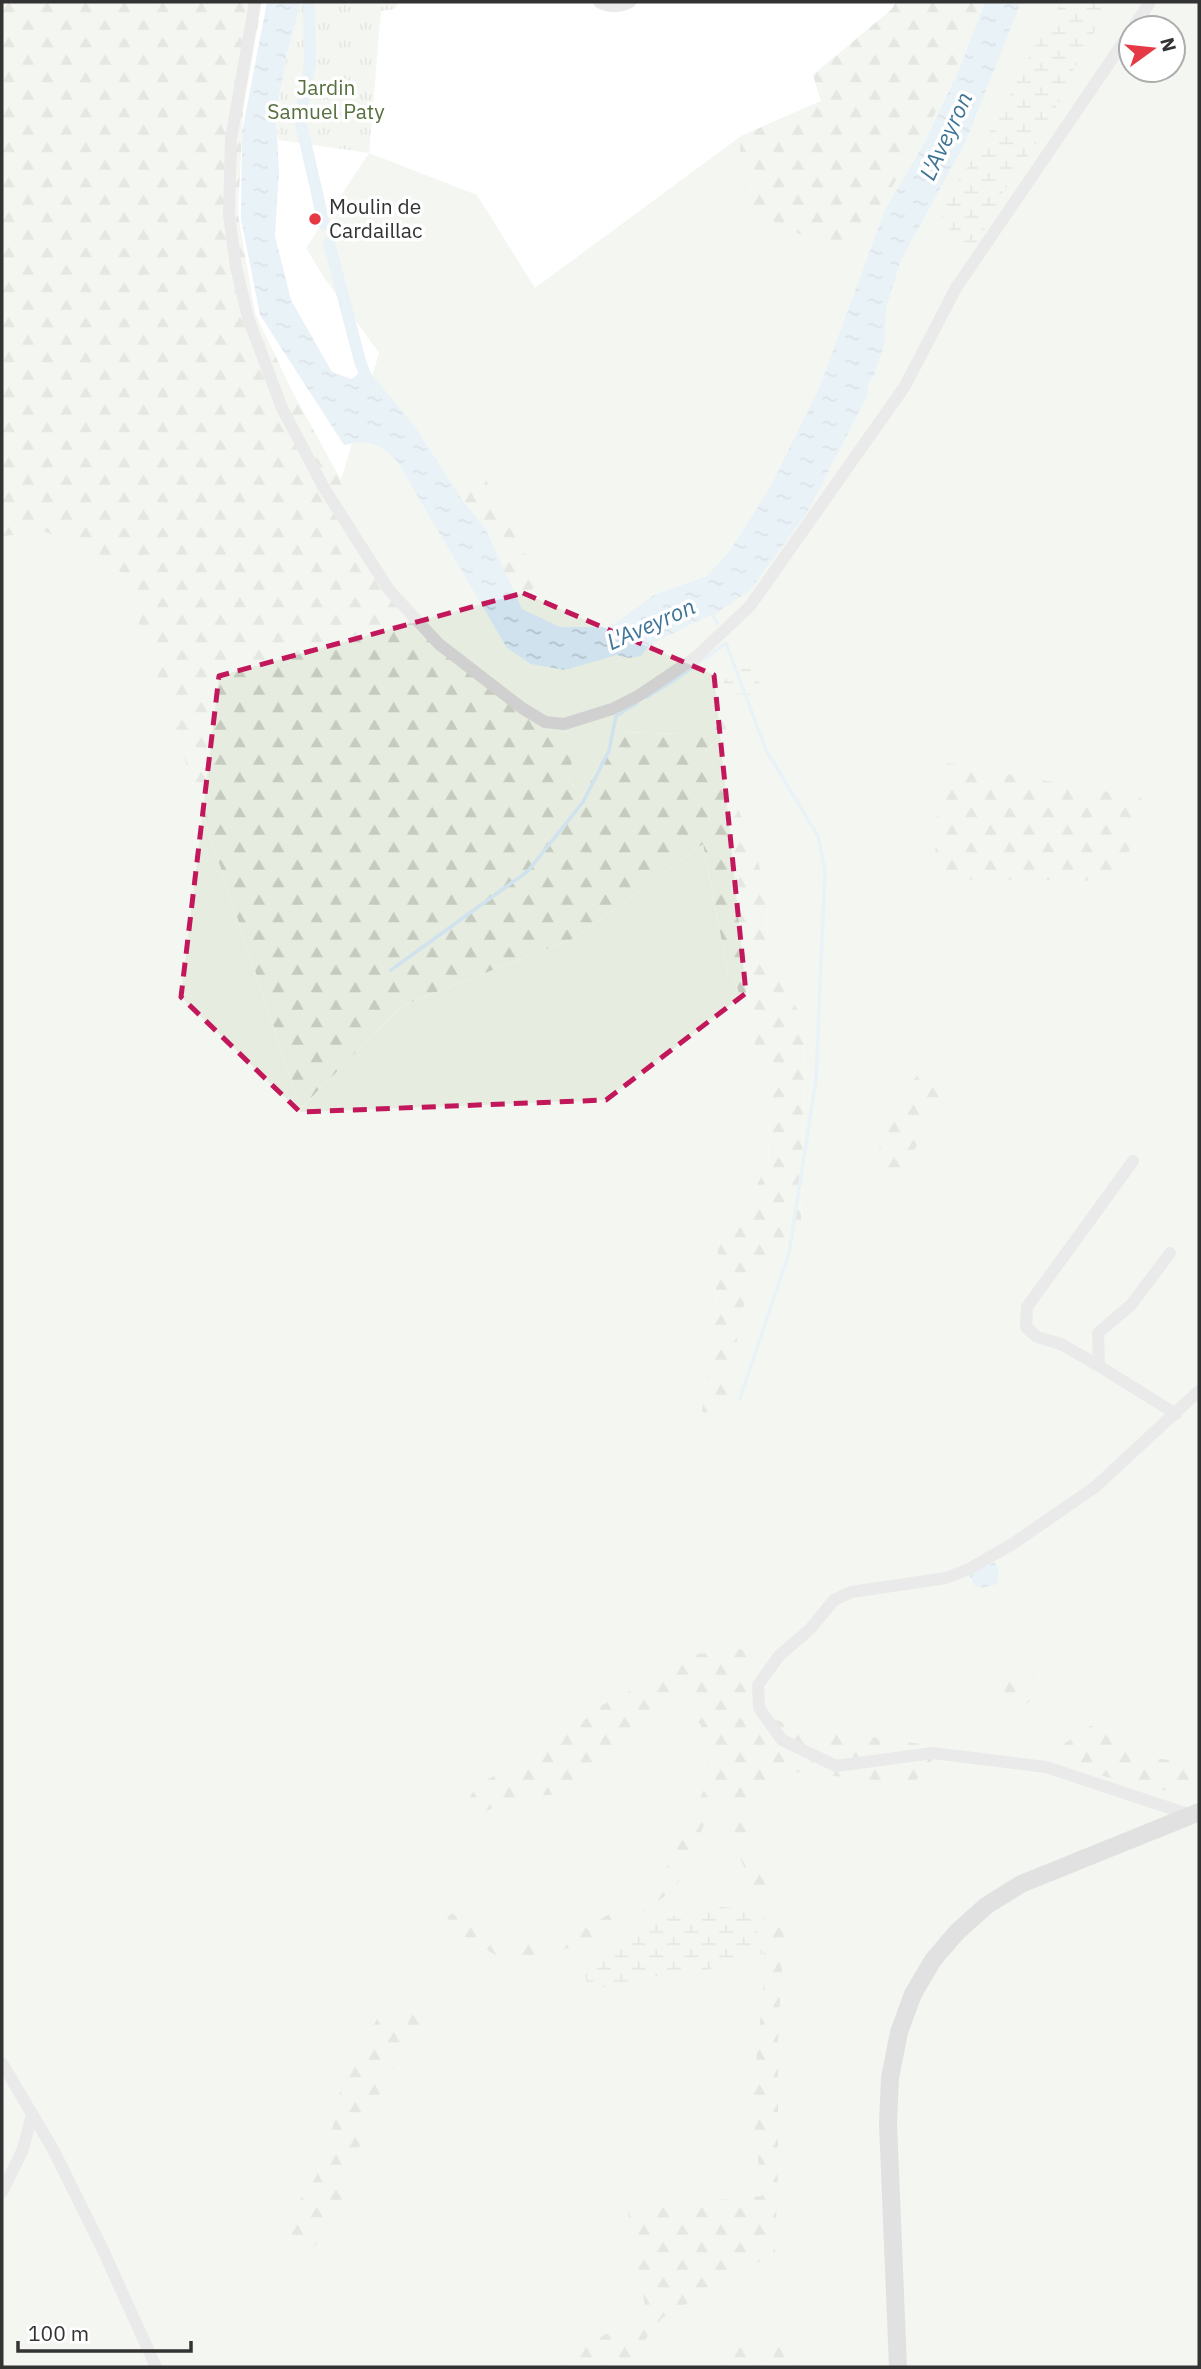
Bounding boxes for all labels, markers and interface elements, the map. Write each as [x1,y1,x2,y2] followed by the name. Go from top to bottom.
[1117,14,1187,84] north arrow
[1155,35,1182,54] text: N
[267,73,385,125] park label: Jardin Samuel Paty
[912,87,979,185] water label: L'Aveyron
[329,192,423,244] place label: Moulin de Cardaillac
[307,211,323,227] marker: Moulin de Cardaillac
[602,590,700,656] water label: L'Aveyron
[18,2310,191,2354] scale bar
[28,2319,89,2347] text: 100 m

